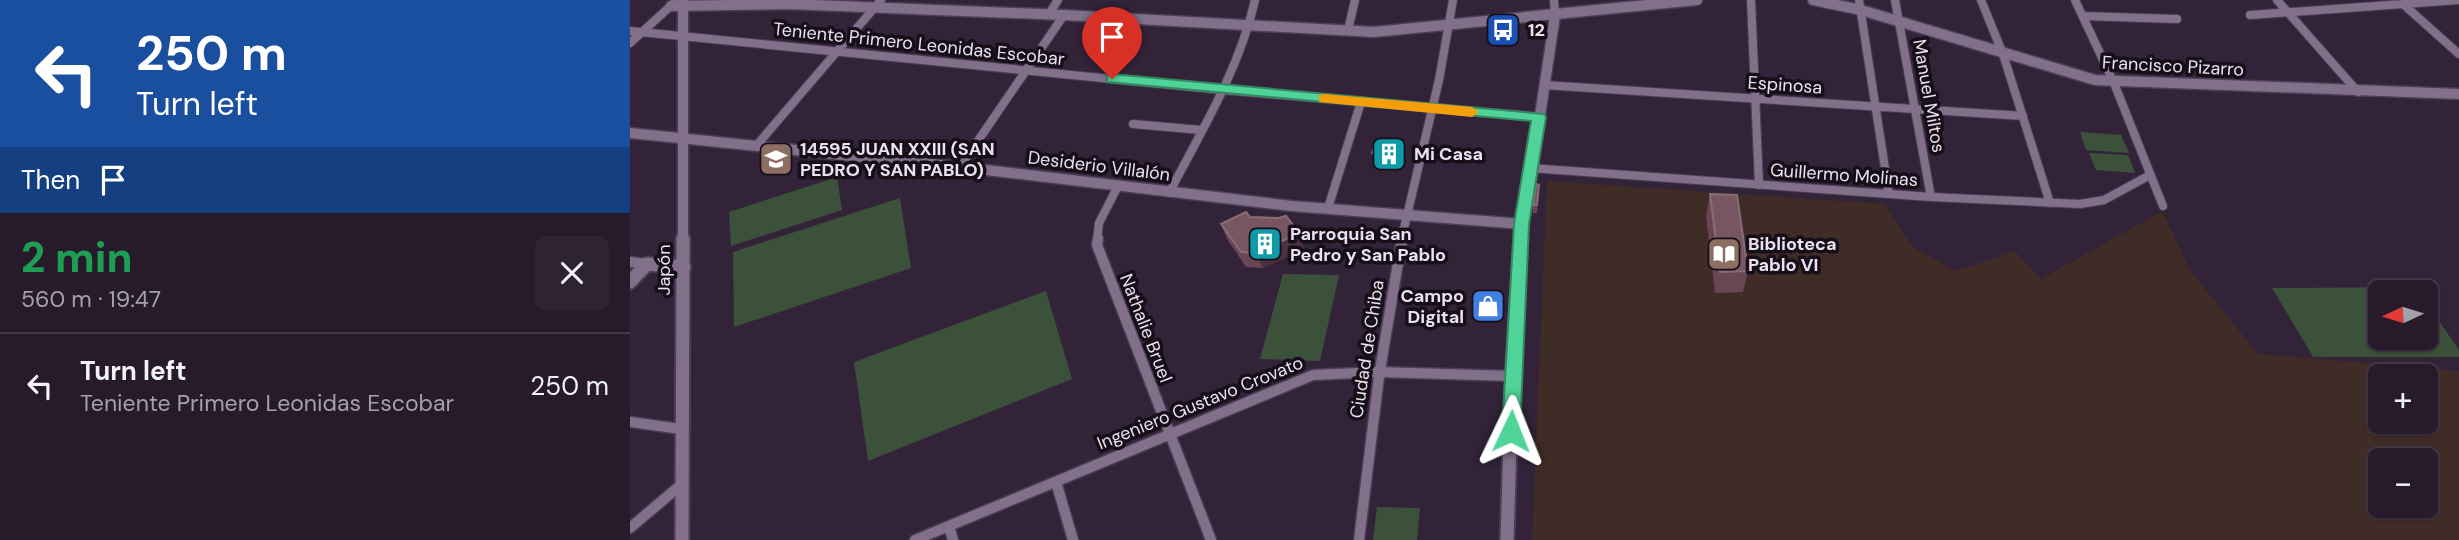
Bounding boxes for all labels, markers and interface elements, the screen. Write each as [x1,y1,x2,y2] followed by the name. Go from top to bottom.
[1082,7,1142,79] pin
[1484,11,1522,49] bus stop icon: 12
[772,17,1066,71] street label: Teniente Primero Leonidas Escobar
[1093,18,1131,56] icon: arrive
[1528,18,1545,42] place label: 12
[136,21,287,85] text: 250 m
[21,28,112,119] icon: left
[1907,37,1951,155] street label: Manuel Miltos
[2101,50,2245,82] street label: Francisco Pizarro
[1747,70,1823,100] street label: Espinosa
[136,83,258,125] text: Turn left
[1370,135,1408,173] building icon: Mi Casa
[800,137,995,182] place label: 14595 JUAN XXIII (SAN PEDRO Y SAN PABLO)
[757,140,795,178] school or university icon: 14595 JUAN XXIII (SAN PEDRO Y SAN PABLO)
[1414,142,1483,166] place label: Mi Casa
[1027,145,1171,187] street label: Desiderio Villalón
[1769,158,1919,192] street label: Guillermo Molinas
[94,161,132,199] icon: arrive
[21,163,80,197] text: Then
[1290,222,1446,267] place label: Parroquia San Pedro y San Pablo
[1246,225,1284,263] building icon: Parroquia San Pedro y San Pablo
[21,230,132,285] text: 2 min
[1748,232,1836,277] place label: Biblioteca Pablo VI
[1705,235,1743,273] library icon: Biblioteca Pablo VI
[535,236,609,310] button: close
[652,244,676,296] street label: Japón
[1114,270,1178,386] street label: Nathalie Bruel
[1344,278,1390,420] street label: Ciudad de Chiba
[2368,280,2438,350] north arrow
[2368,280,2438,518] map controls
[21,284,161,314] text: 560 m · 19:47
[1400,284,1464,329] place label: Campo Digital
[1469,287,1507,325] shop icon: Campo Digital
[1093,351,1307,455] street label: Ingeniero Gustavo Crovato
[80,354,187,388] text: Turn left
[2368,364,2438,434] button: +
[21,367,59,405] icon: left
[530,369,609,403] text: 250 m
[80,388,454,418] text: Teniente Primero Leonidas Escobar
[1474,394,1548,468] position arrow
[2368,448,2438,518] button: −

